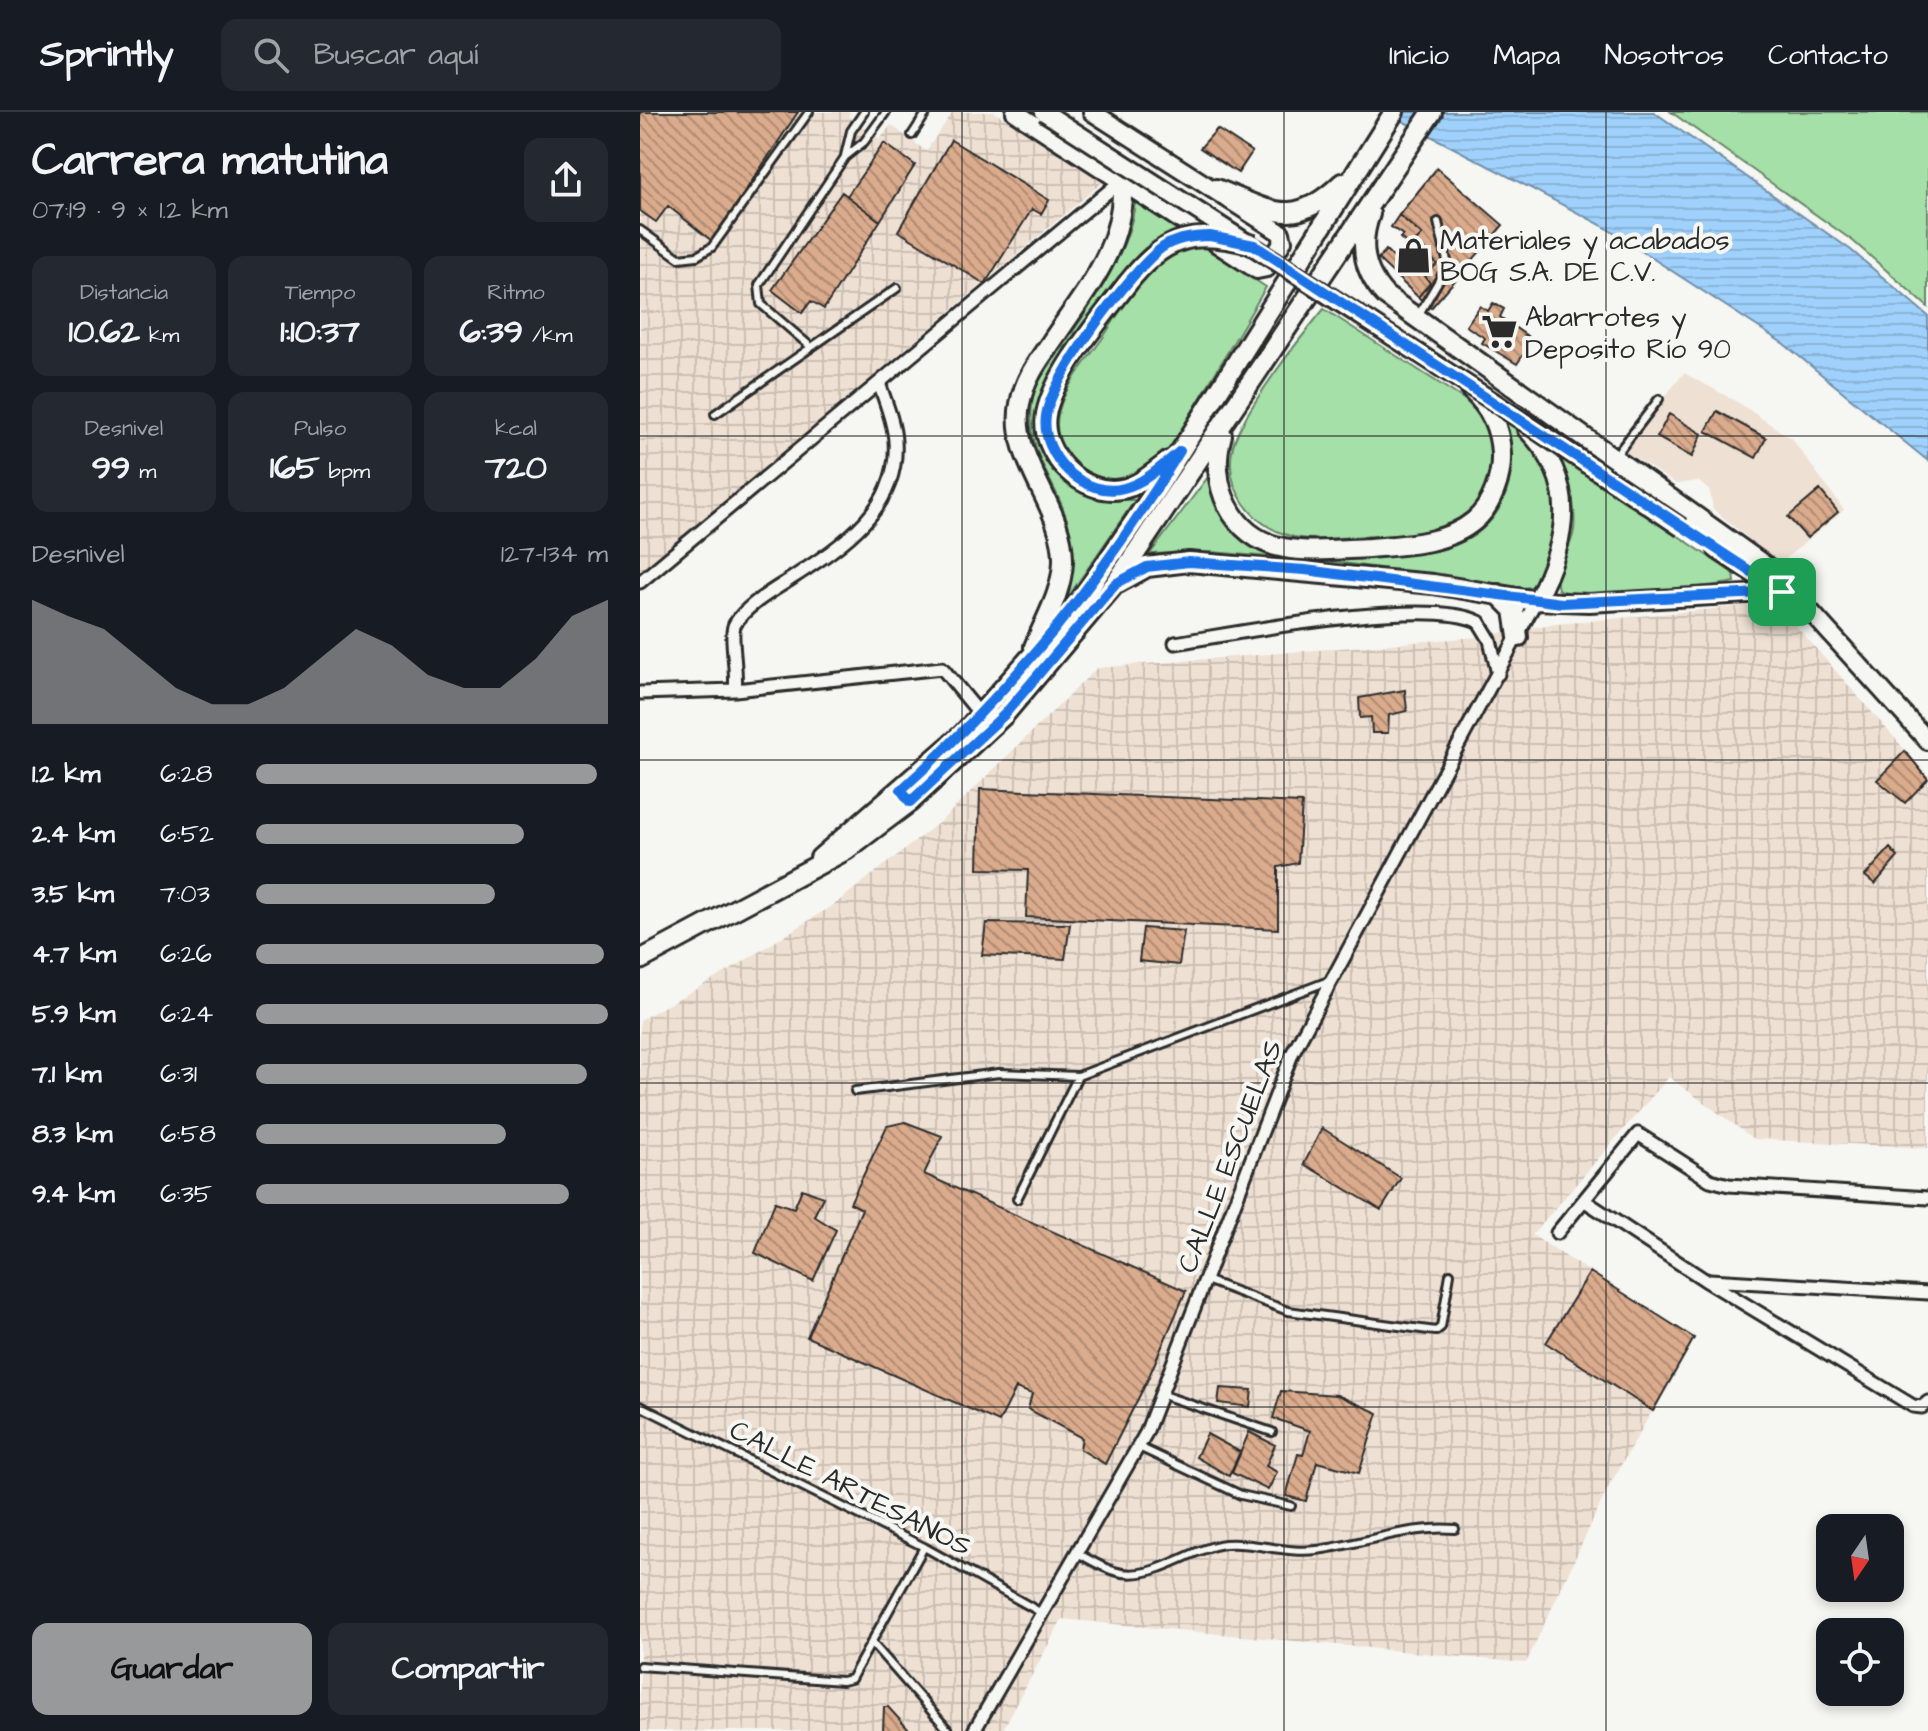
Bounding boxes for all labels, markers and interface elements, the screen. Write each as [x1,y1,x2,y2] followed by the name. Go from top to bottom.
[221,19,781,91] search box
[40,29,173,81] text: Sprintly
[249,33,293,77] icon: search
[313,34,478,76] text: Buscar aquí
[1389,36,1449,75] text: Inicio
[1493,36,1560,75] text: Mapa
[1604,36,1724,75] text: Nosotros
[1768,36,1888,75] text: Contacto
[32,131,388,192] text: Carrera matutina
[524,138,608,222] button: share
[32,192,228,228] text: 07:19 · 9 × 1.2 km
[1440,221,1730,292] place label: Materiales y acabados BOG S.A. DE C.V.
[1395,236,1433,274] shop icon: Materiales y acabados BOG S.A. DE C.V.
[80,277,168,308] text: Distancia
[285,277,355,308] text: Tiempo
[487,277,545,308] text: Ritmo
[1525,298,1731,369] place label: Abarrotes y Deposito Río 90
[69,308,140,356] text: 10.62
[280,308,360,356] text: 1:10:37
[459,308,523,356] text: 6:39
[1480,313,1518,351] supermarket icon: Abarrotes y Deposito Río 90
[140,320,179,351] text: km
[523,320,573,351] text: /km
[85,413,163,444] text: Desnivel
[294,413,346,444] text: Pulso
[495,413,537,444] text: kcal
[92,444,130,492] text: 99
[270,444,320,492] text: 165
[485,444,547,492] text: 720
[130,456,156,487] text: m
[320,456,370,487] text: bpm
[32,536,125,572] text: Desnivel
[501,536,608,572] text: 127–134 m
[1748,558,1816,626] pin
[1760,570,1804,614] icon: arrive
[32,756,100,792] text: 1.2 km
[160,756,212,792] text: 6:28
[32,816,115,852] text: 2.4 km
[160,816,214,852] text: 6:52
[32,876,114,912] text: 3.5 km
[160,876,210,912] text: 7:03
[32,936,116,972] text: 4.7 km
[160,936,212,972] text: 6:26
[32,996,115,1032] text: 5.9 km
[160,996,213,1032] text: 6:24
[1168,1035,1293,1279] street label: CALLE ESCUELAS
[32,1056,102,1092] text: 7.1 km
[160,1056,197,1092] text: 6:31
[32,1116,112,1152] text: 8.3 km
[160,1116,216,1152] text: 6:58
[32,1176,115,1212] text: 9.4 km
[160,1176,212,1212] text: 6:35
[723,1410,978,1566] street label: CALLE ARTESANOS
[1816,1514,1904,1602] north arrow
[1816,1514,1904,1706] map controls
[1816,1618,1904,1706] button: locate
[32,1623,312,1715] button: Guardar
[328,1623,608,1715] button: Compartir

